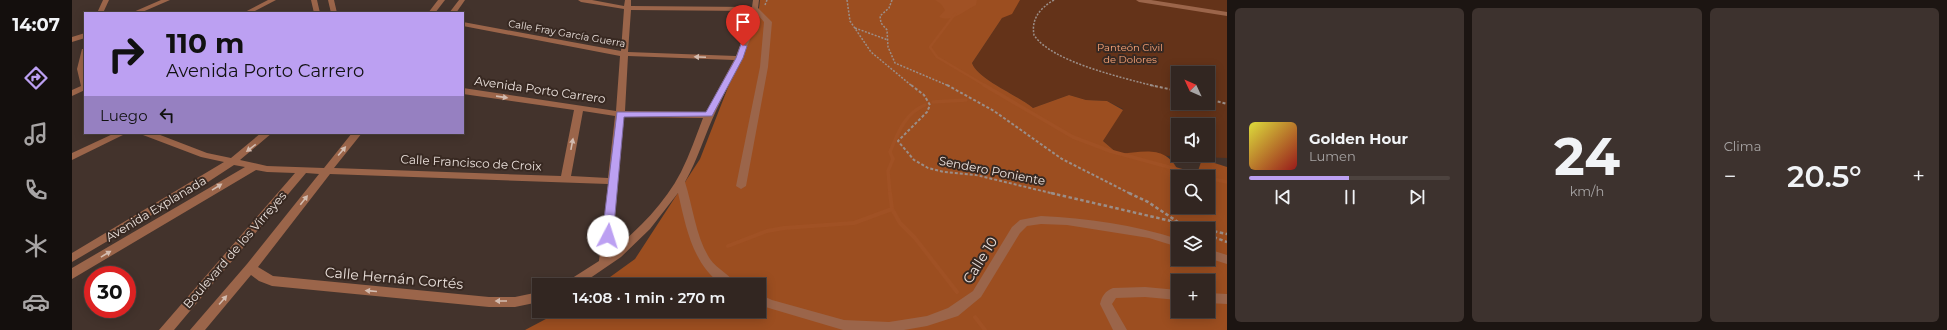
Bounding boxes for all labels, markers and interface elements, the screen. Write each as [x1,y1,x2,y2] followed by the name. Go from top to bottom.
[726,5,760,46] pin
[732,11,754,33] icon: arrive
[12,14,60,36] text: 14:07
[507,17,627,50] street label: Calle Fray García Guerra
[166,26,244,60] text: 110 m
[100,28,152,80] icon: right
[1097,41,1163,66] park label: Panteón Civil de Dolores
[693,54,706,60] one-way arrow
[166,60,364,82] text: Avenida Porto Carrero
[22,64,50,92] icon: directions
[1171,66,1215,110] north arrow
[1171,66,1215,318] map controls
[474,73,607,106] street label: Avenida Porto Carrero
[496,94,508,100] one-way arrow
[156,104,178,126] icon: left
[100,106,148,125] text: Luego
[1171,118,1215,162] button: sound
[22,120,50,148] icon: music
[1554,125,1620,188] text: 24
[1309,129,1408,148] text: Golden Hour
[570,138,576,150] one-way arrow
[1724,138,1761,154] text: Clima
[245,143,256,152] one-way arrow
[338,146,347,157] one-way arrow
[1309,148,1356,164] text: Lumen
[400,151,543,174] street label: Calle Francisco de Croix
[938,153,1047,188] street label: Sendero Poniente
[1787,158,1862,195] text: 20.5°
[1724,163,1736,190] text: −
[1912,163,1925,190] text: +
[1171,170,1215,214] button: search
[103,173,209,245] street label: Avenida Explanada
[22,176,50,204] icon: phone
[212,183,222,191] one-way arrow
[1570,183,1604,199] text: km/h
[1272,186,1294,208] icon: previous
[1339,186,1361,208] icon: pause
[1406,186,1428,208] icon: next
[180,188,290,311] street label: Boulevard de los Virreyes
[300,194,309,205] one-way arrow
[587,215,629,257] position arrow
[1171,222,1215,266] button: layers
[22,232,50,260] icon: climate
[959,233,1001,287] street label: Calle 10
[100,250,112,257] one-way arrow
[324,263,464,293] street label: Calle Hernán Cortés
[84,266,136,318] speed limit sign: 30
[1171,274,1215,318] button: +
[22,288,50,316] icon: car
[365,288,377,295] one-way arrow
[573,288,725,307] text: 14:08 · 1 min · 270 m
[218,295,227,306] one-way arrow
[495,298,507,305] one-way arrow

